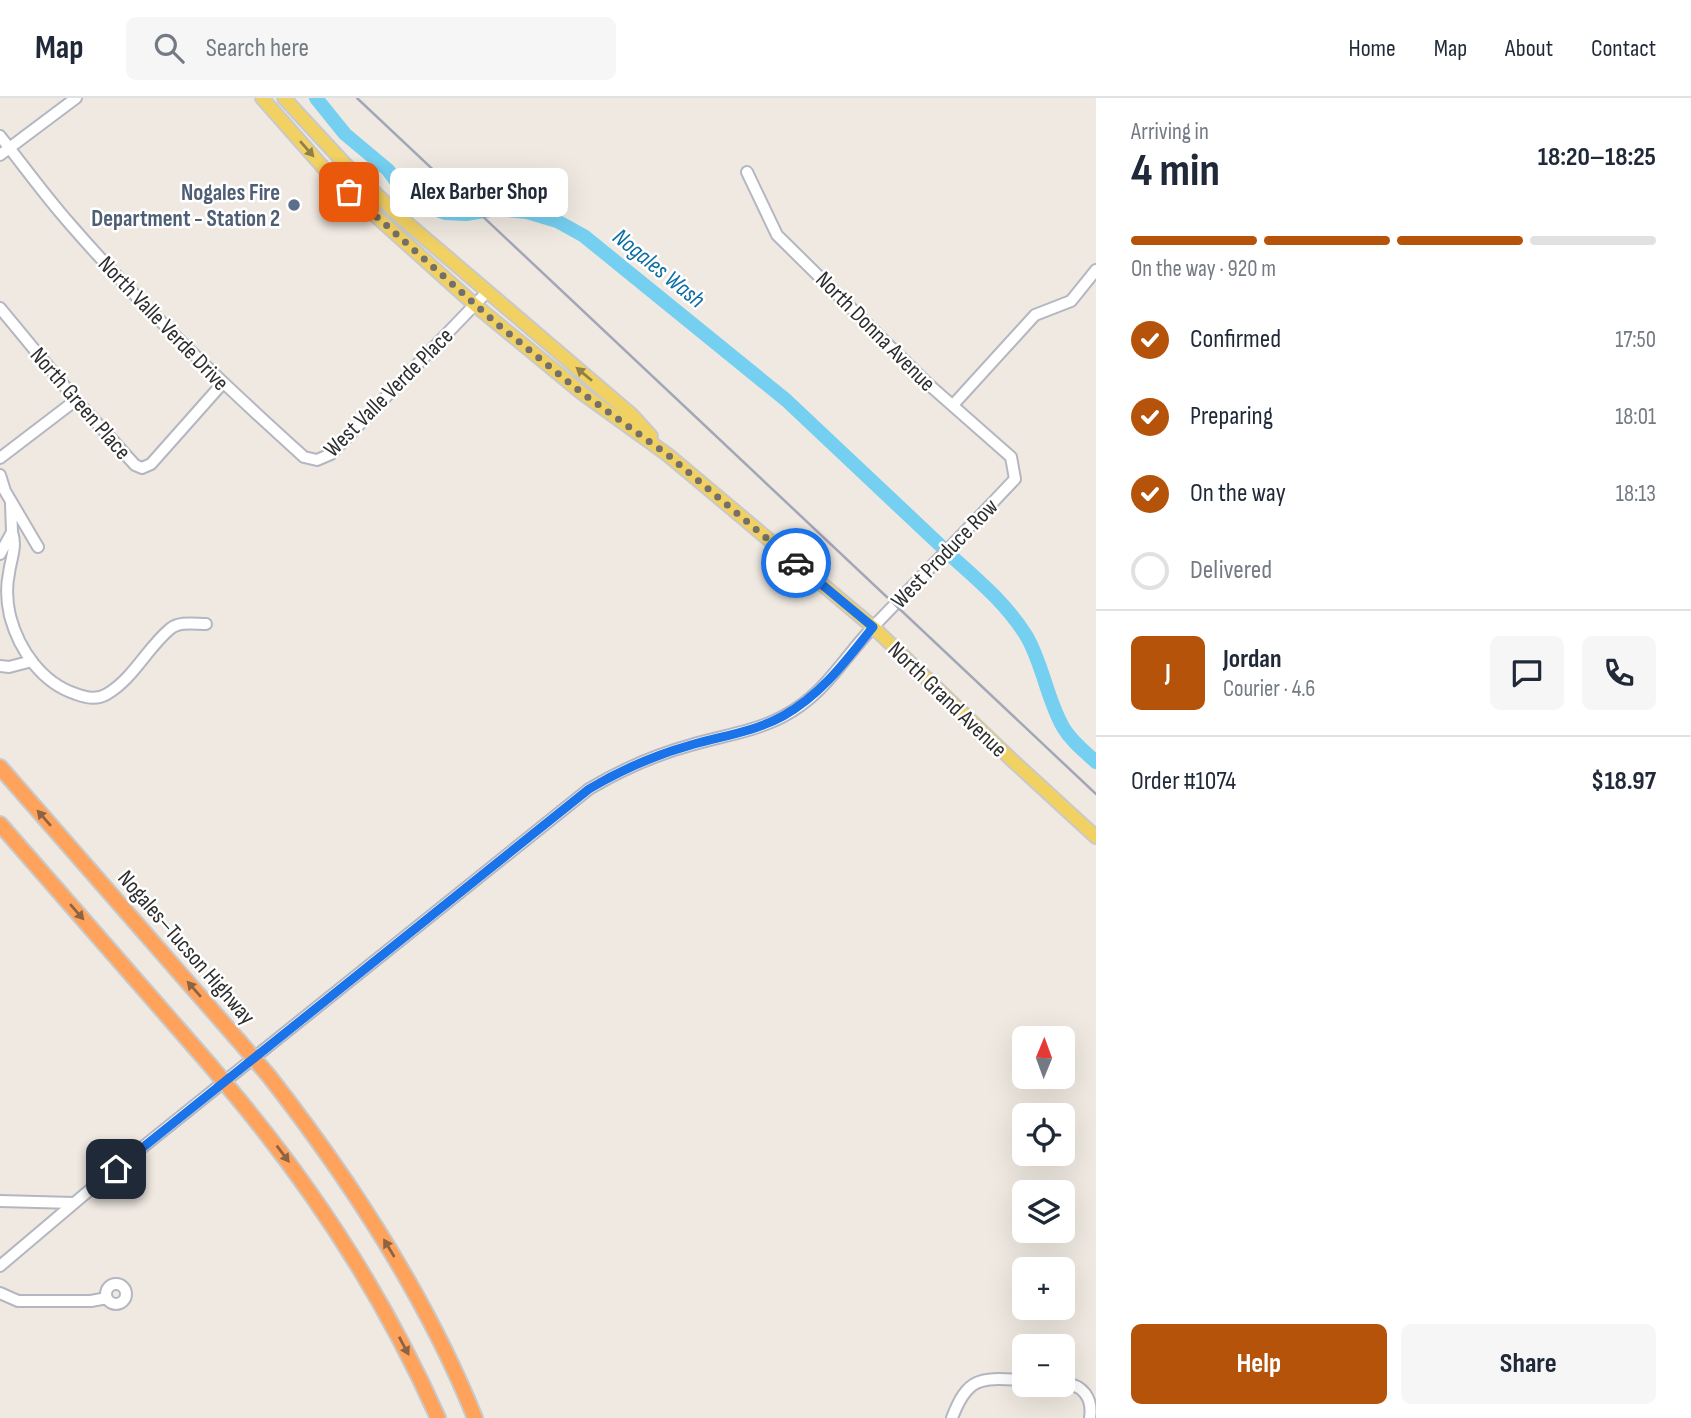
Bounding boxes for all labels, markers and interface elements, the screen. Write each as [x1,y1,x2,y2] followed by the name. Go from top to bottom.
[126,17,616,80] search box
[35,28,84,68] text: Map
[150,29,188,67] icon: search
[206,33,309,64] text: Search here
[1348,34,1396,63] text: Home
[1434,34,1467,63] text: Map
[1505,34,1553,63] text: About
[1591,34,1656,63] text: Contact
[1131,118,1209,146] text: Arriving in
[299,141,314,158] one-way arrow
[1538,142,1656,173] text: 18:20–18:25
[1131,144,1220,199] text: 4 min
[319,162,379,222] pin
[391,168,570,217] callout: Alex Barber Shop
[330,173,368,211] icon: bag
[410,178,548,206] text: Alex Barber Shop
[91,179,280,233] place label: Nogales Fire Department - Station 2
[286,197,302,213] marker: Nogales Fire Department - Station 2
[607,222,711,314] water label: Nogales Wash
[92,251,235,397] street label: North Valle Verde Drive
[1131,255,1276,283] text: On the way · 920 m
[810,266,941,397] street label: North Donna Avenue
[1131,321,1169,359] icon: check
[318,322,459,463] street label: West Valle Verde Place
[1190,324,1281,355] text: Confirmed
[1615,326,1656,354] text: 17:50
[24,342,137,466] street label: North Green Place
[575,367,592,382] one-way arrow
[1131,398,1169,436] icon: check
[1190,401,1273,432] text: Preparing
[1615,403,1656,431] text: 18:01
[1131,475,1169,513] icon: check
[1190,478,1286,509] text: On the way
[1616,480,1656,508] text: 18:13
[885,493,1004,615] street label: West Produce Row
[761,528,831,598] courier
[777,544,815,582] icon: car
[1190,555,1272,586] text: Delivered
[882,636,1013,763] street label: North Grand Avenue
[1490,636,1564,710] button: chat
[1582,636,1656,710] button: phone
[1223,644,1281,675] text: Jordan
[1165,658,1171,689] text: J
[1223,675,1315,703] text: Courier · 4.6
[1131,766,1236,797] text: Order #1074
[1591,766,1656,797] text: $18.97
[36,809,52,827] one-way arrow
[112,865,261,1031] street label: Nogales–Tucson Highway
[69,904,84,921] one-way arrow
[187,981,202,998] one-way arrow
[1012,1026,1074,1088] north arrow
[1012,1026,1075,1397] map controls
[1012,1103,1075,1166] button: locate
[86,1139,146,1199] pin
[275,1145,289,1163] one-way arrow
[97,1150,135,1188] icon: home
[1012,1180,1075,1243] button: layers
[383,1239,395,1258] one-way arrow
[1012,1257,1075,1320] button: +
[1131,1324,1387,1404] button: Help
[1401,1324,1656,1404] button: Share
[1012,1334,1075,1397] button: −
[398,1336,410,1356] one-way arrow

